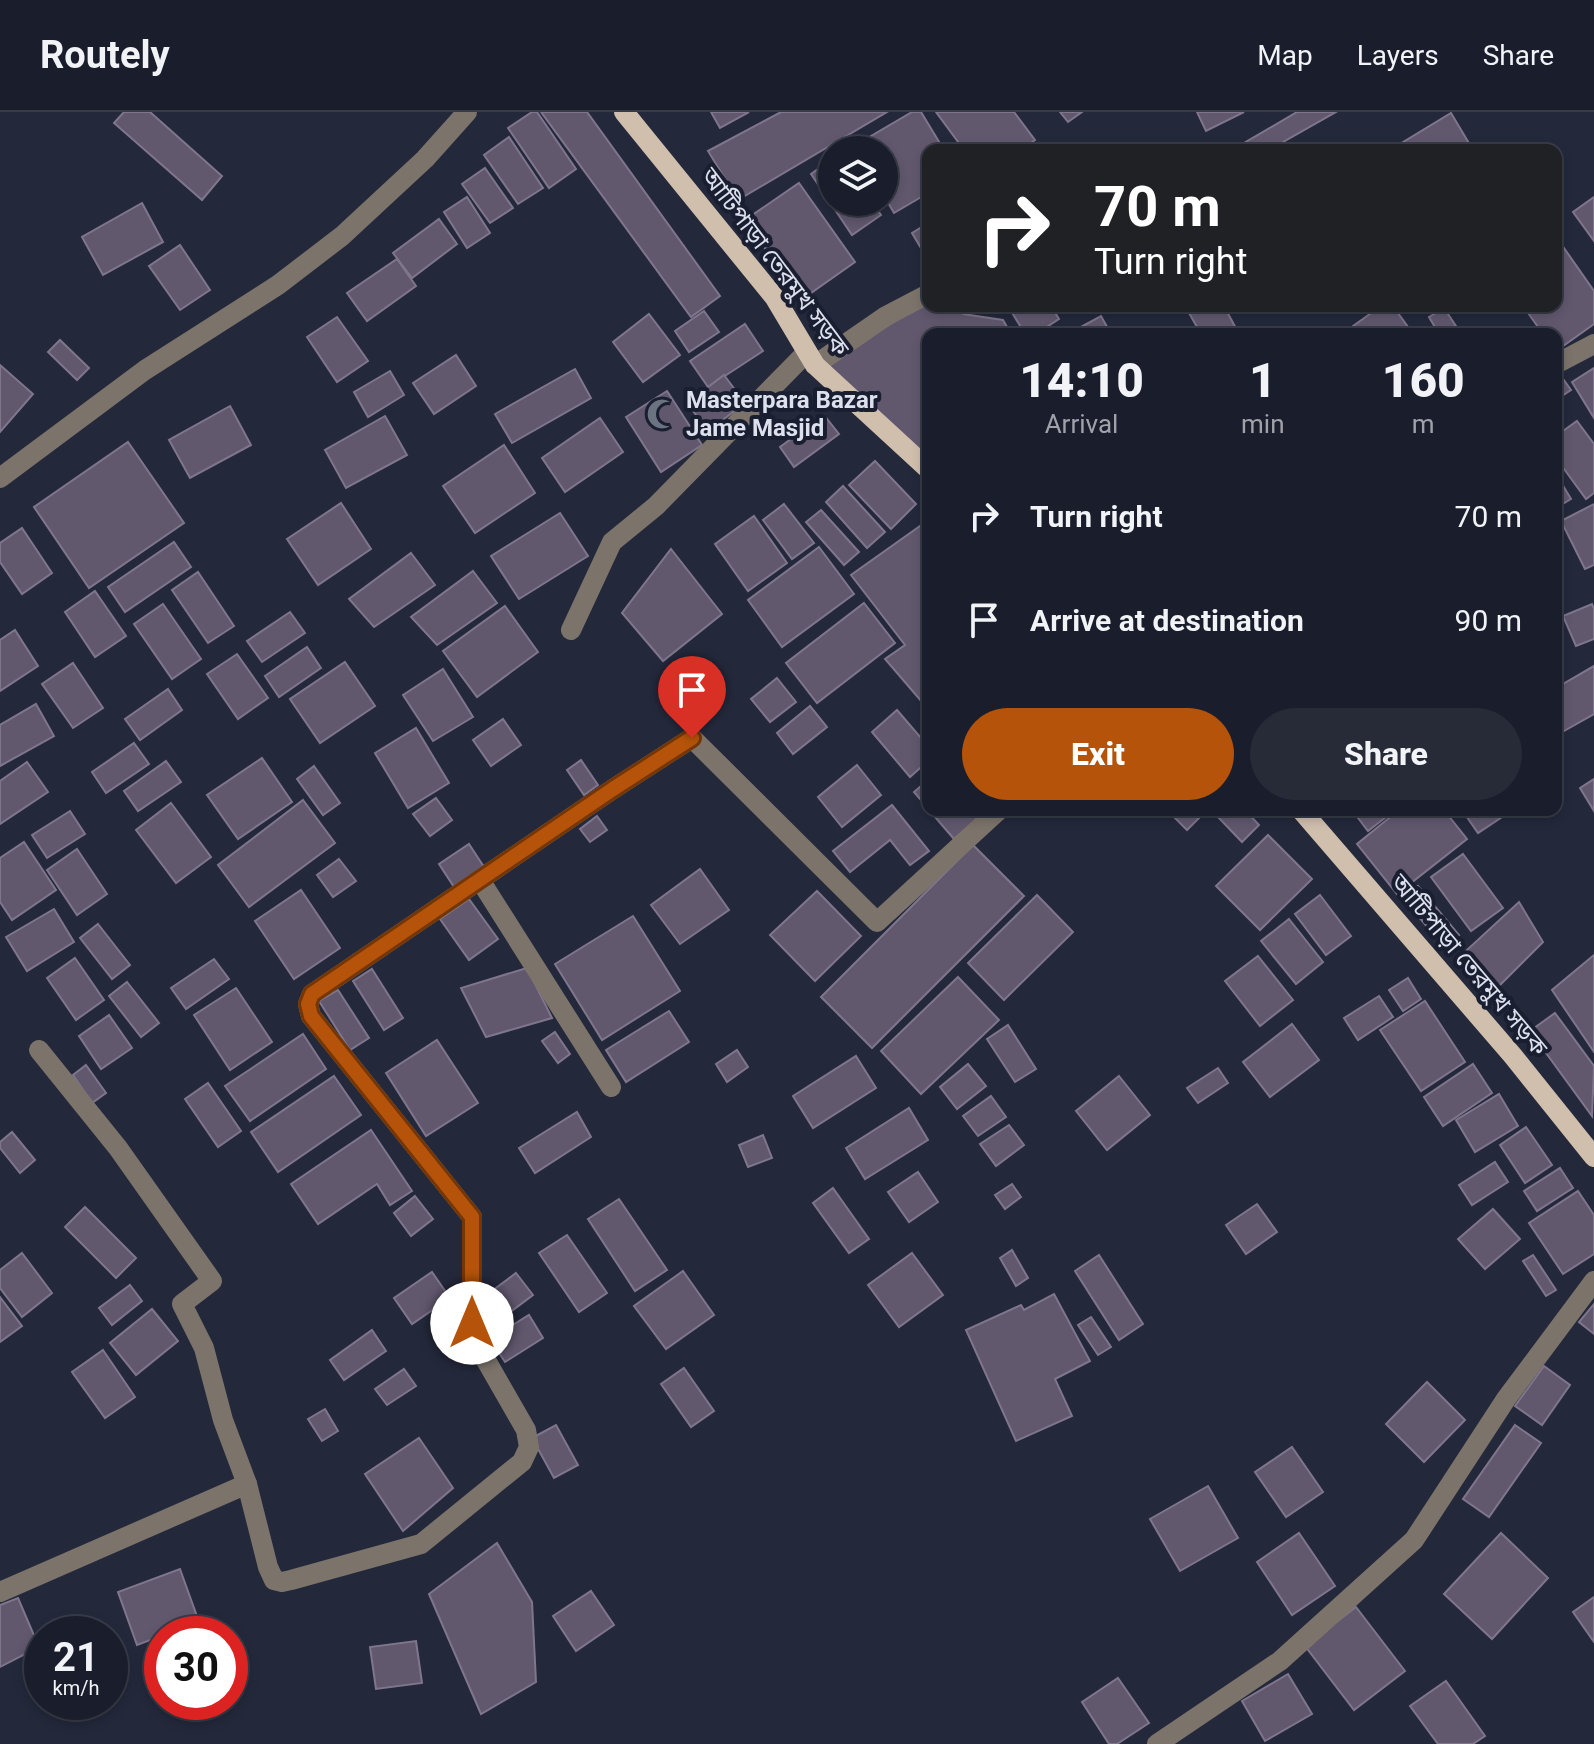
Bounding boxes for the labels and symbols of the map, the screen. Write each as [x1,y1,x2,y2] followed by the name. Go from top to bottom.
[695,162,855,362] street label: আটিপাড়া তেরমুখ সড়ক
[686,386,878,442] place label: Masterpara Bazar Jame Masjid
[645,397,679,431] mosque icon: Masterpara Bazar Jame Masjid
[658,656,726,738] pin
[1384,868,1553,1062] street label: আটিপাড়া তেরমুখ সড়ক
[430,1281,514,1365] position arrow
[144,1616,248,1720] speed limit sign: 30

